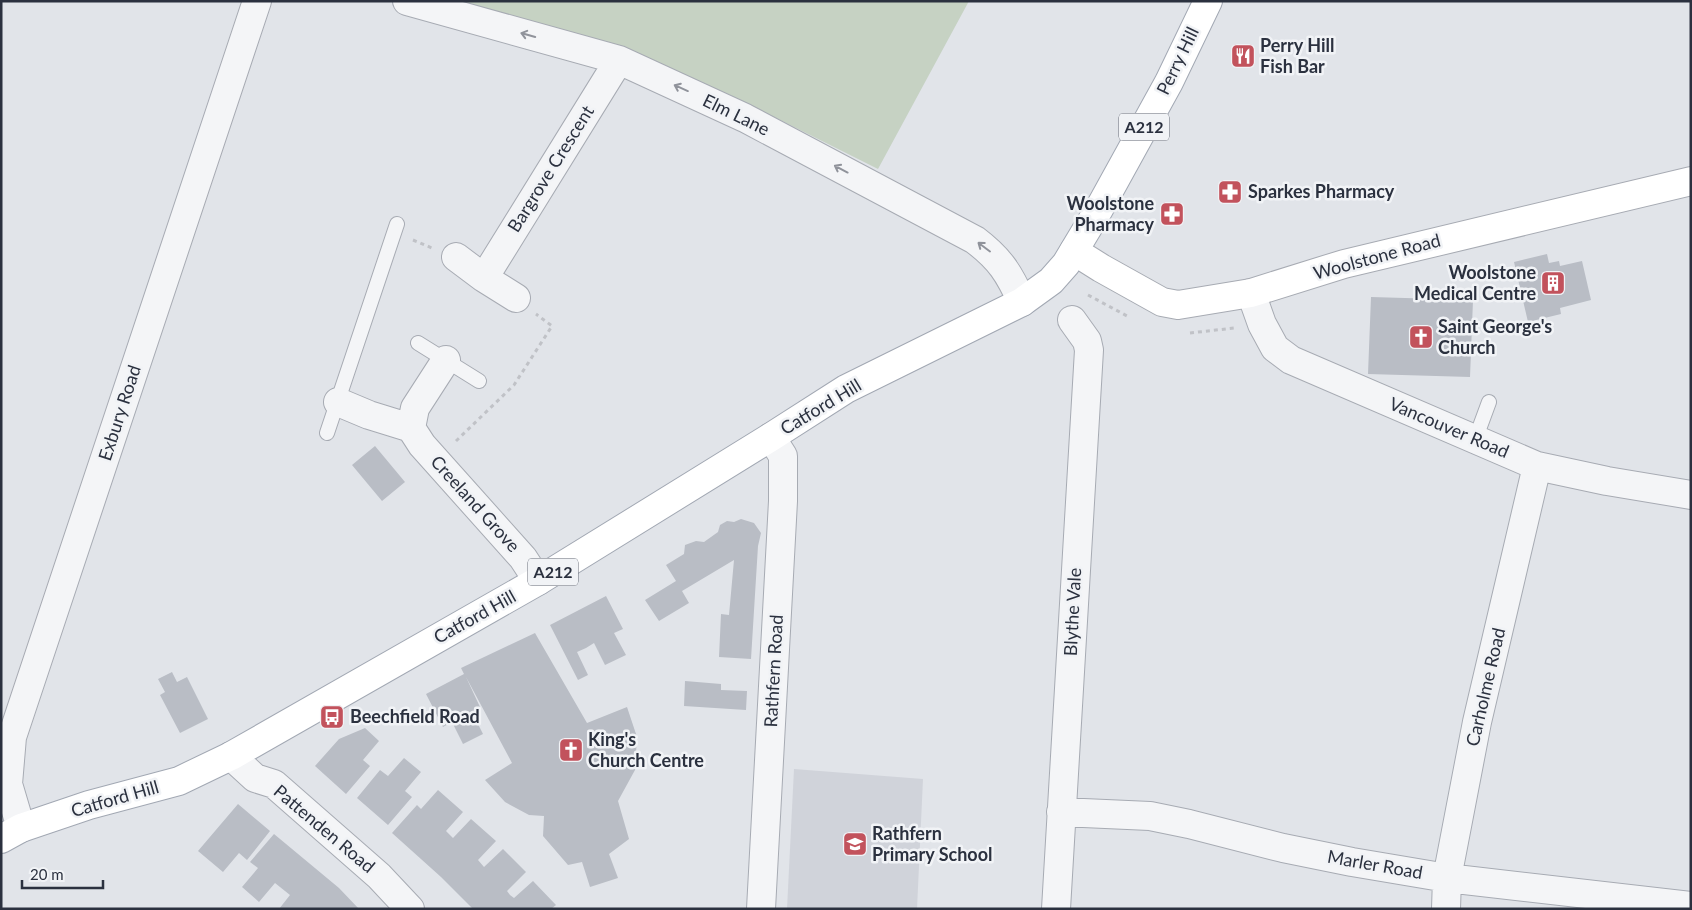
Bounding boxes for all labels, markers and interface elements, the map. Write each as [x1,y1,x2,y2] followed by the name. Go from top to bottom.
[1151,23,1203,98] street label: Perry Hill
[520,30,536,39] one-way arrow
[1260,34,1334,77] place label: Perry Hill Fish Bar
[1230,43,1256,69] restaurant icon: Perry Hill Fish Bar
[674,83,689,93] one-way arrow
[699,88,773,140] street label: Elm Lane
[502,101,598,236] street label: Bargrove Crescent
[1119,114,1169,140] road number: A212
[834,164,849,174] one-way arrow
[1217,179,1243,205] pharmacy icon: Sparkes Pharmacy
[1248,180,1395,202] place label: Sparkes Pharmacy
[1066,192,1155,235] place label: Woolstone Pharmacy
[1159,201,1185,227] pharmacy icon: Woolstone Pharmacy
[1311,228,1443,284] street label: Woolstone Road
[977,242,991,252] one-way arrow
[1414,261,1536,304] place label: Woolstone Medical Centre
[1540,270,1566,296] building icon: Woolstone Medical Centre
[1438,315,1552,358] place label: Saint George's Church
[1408,324,1434,350] church icon: Saint George's Church
[93,362,145,463] street label: Exbury Road
[776,373,865,439] street label: Catford Hill
[1386,392,1513,462] street label: Vancouver Road
[426,450,525,556] street label: Creeland Grove
[528,558,578,586] road number: A212
[1059,567,1085,657] street label: Blythe Vale
[430,585,519,648] street label: Catford Hill
[759,614,787,728] street label: Rathfern Road
[1461,625,1509,748] street label: Carholme Road
[319,704,345,730] bus stop icon: Beechfield Road
[350,705,480,727] place label: Beechfield Road
[588,728,704,771] place label: King's Church Centre
[558,737,584,763] church icon: King's Church Centre
[68,775,161,821] street label: Catford Hill
[270,780,380,877] street label: Pattenden Road
[872,822,992,865] place label: Rathfern Primary School
[842,831,868,857] school or university icon: Rathfern Primary School
[1326,845,1425,883] street label: Marler Road
[22,858,104,890] scale bar
[30,865,64,883] text: 20 m

